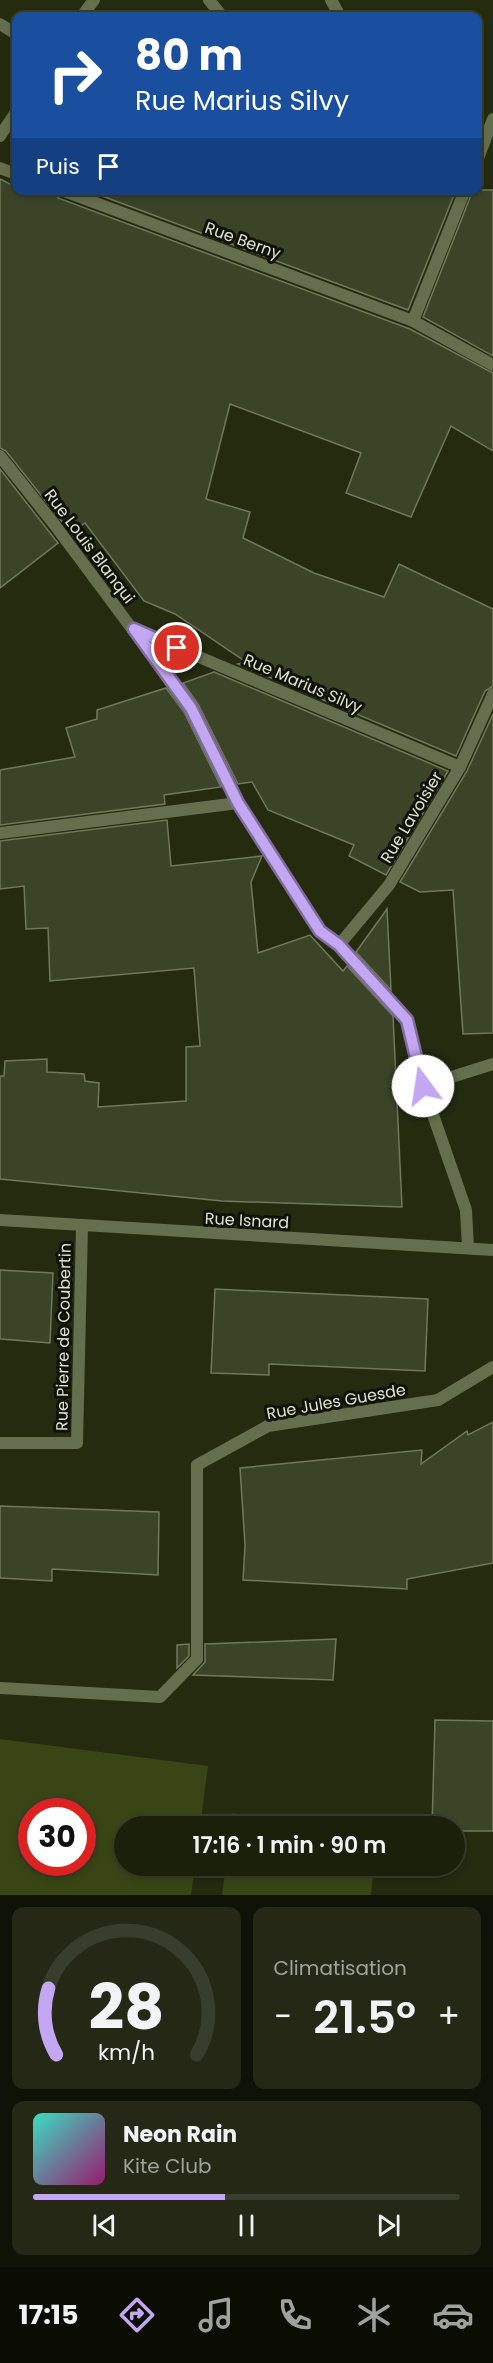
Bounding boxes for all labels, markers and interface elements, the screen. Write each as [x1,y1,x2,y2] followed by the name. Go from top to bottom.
[135,26,243,85] text: 80 m
[36,36,114,114] icon: right
[135,82,349,119] text: Rue Marius Silvy
[92,150,125,183] icon: arrive
[36,151,80,182] text: Puis
[202,216,284,265] street label: Rue Berny
[39,484,140,608] street label: Rue Louis Blanqui
[151,622,202,673] pin
[160,631,193,664] icon: arrive
[240,648,366,719] street label: Rue Marius Silvy
[375,767,448,867] street label: Rue Lavoisier
[391,1054,455,1118] position arrow
[204,1207,290,1234] street label: Rue Isnard
[50,1243,77,1431] street label: Rue Pierre de Coubertin
[265,1378,408,1425] street label: Rue Jules Guesde
[18,1798,96,1876] speed limit sign: 30
[193,1830,386,1861] text: 17:16 · 1 min · 90 m
[274,1954,407,1982] text: Climatisation
[88,1963,164,2051] text: 28
[313,1986,416,2049] text: 21.5°
[274,1993,292,2040] text: −
[437,1993,460,2040] text: +
[98,2037,155,2068] text: km/h
[123,2119,237,2150] text: Neon Rain
[123,2152,212,2180] text: Kite Club
[88,2209,121,2242] icon: previous
[230,2209,263,2242] icon: pause
[372,2209,405,2242] icon: next
[116,2294,158,2336] icon: directions
[195,2294,237,2336] icon: music
[274,2294,316,2336] icon: phone
[353,2294,395,2336] icon: climate
[432,2294,474,2336] icon: car
[19,2296,79,2333] text: 17:15

